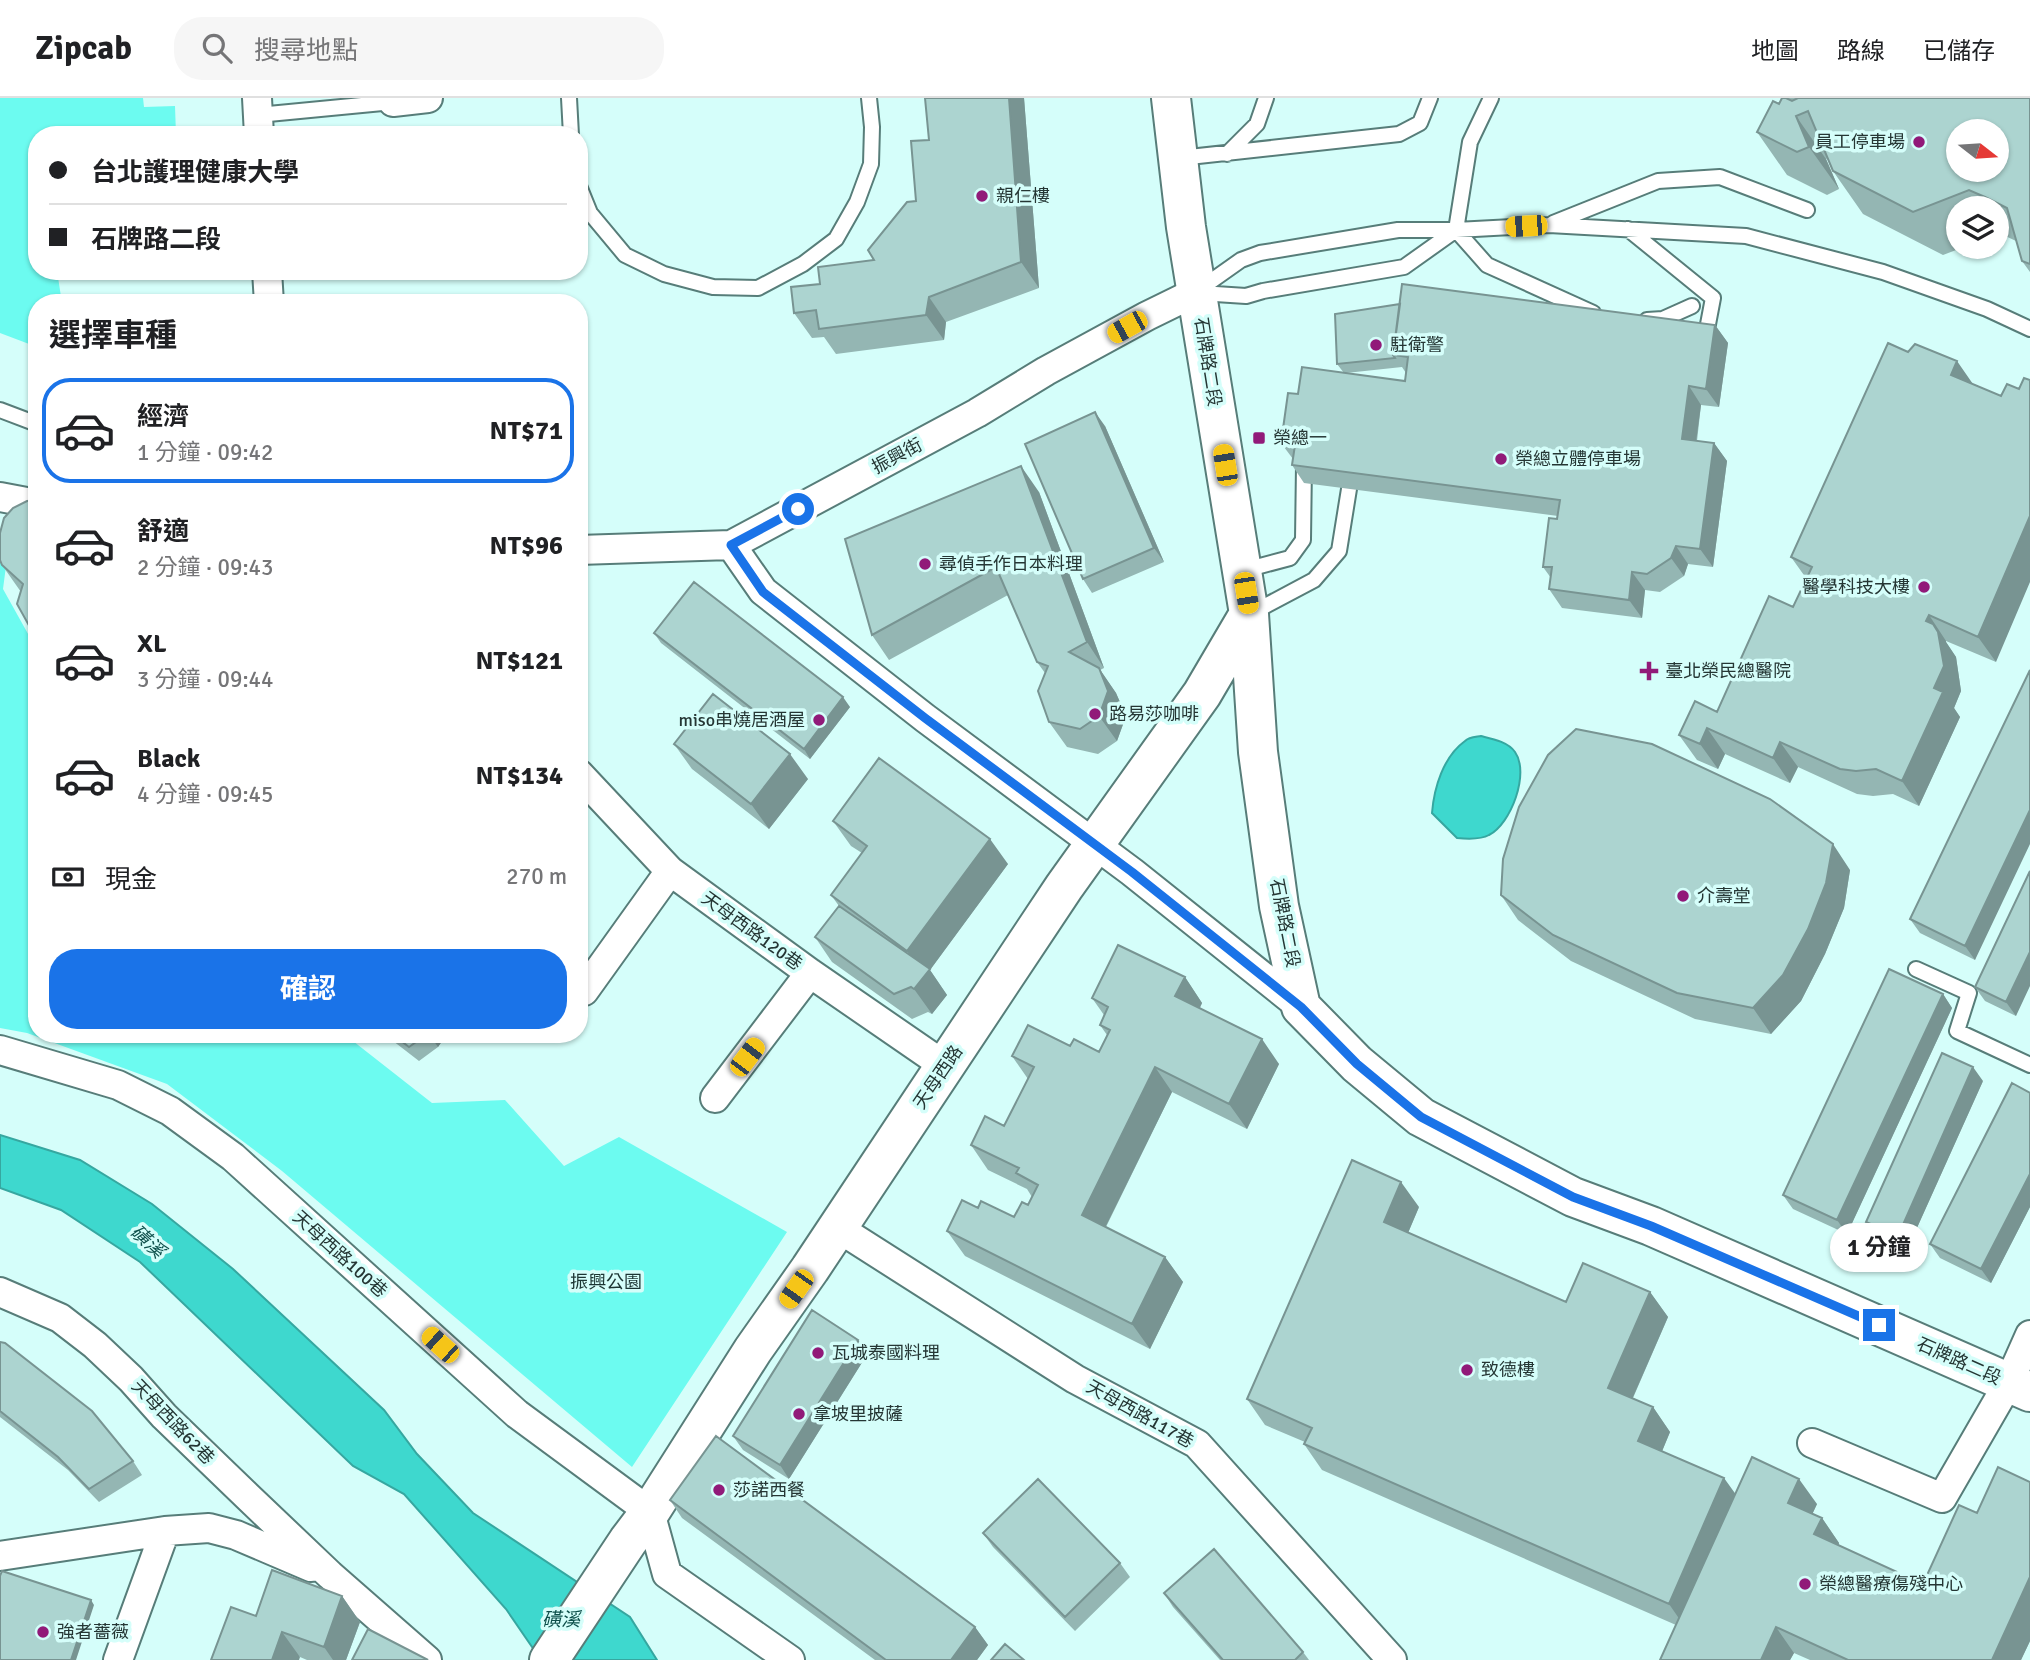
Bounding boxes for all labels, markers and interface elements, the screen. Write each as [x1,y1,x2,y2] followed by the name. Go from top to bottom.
[174,17,664,80] search box
[35,28,132,69] text: Zipcab
[198,29,236,67] icon: search
[254,35,358,67] text: 搜尋地點
[1751,36,1799,66] text: 地圖
[1837,36,1885,66] text: 路線
[1923,36,1995,66] text: 已儲存
[1946,119,2009,182] north arrow
[1946,119,2009,259] map controls
[1815,131,1905,153] place label: 員工停車場
[1911,134,1927,150] marker: 員工停車場
[91,157,299,189] text: 台北護理健康大學
[996,185,1050,207] place label: 親仁樓
[974,188,990,204] marker: 親仁樓
[1946,196,2009,259] button: layers
[1505,214,1548,238] car
[91,224,221,256] text: 石牌路二段
[1104,308,1151,346] car
[49,316,177,355] text: 選擇車種
[1190,316,1226,408] street label: 石牌路二段
[1390,334,1444,356] place label: 駐衛警
[1368,337,1384,353] marker: 駐衛警
[53,399,116,462] icon: car
[137,401,189,433] text: 經濟
[490,415,563,447] text: NT$71
[1273,427,1327,449] place label: 榮總一
[1251,430,1267,446] marker: 榮總一
[868,434,926,478] street label: 振興街
[137,438,273,467] text: 1 分鐘 · 09:42
[1212,443,1239,487] car
[1515,448,1641,470] place label: 榮總立體停車場
[1493,451,1509,467] marker: 榮總立體停車場
[782,493,814,525] route start
[53,514,116,577] icon: car
[137,516,189,548] text: 舒適
[490,530,563,562] text: NT$96
[137,553,273,582] text: 2 分鐘 · 09:43
[939,553,1083,575] place label: 尋偵手作日本料理
[917,556,933,572] marker: 尋偵手作日本料理
[1233,571,1260,615] car
[1802,576,1910,598] place label: 醫學科技大樓
[1916,579,1932,595] marker: 醫學科技大樓
[137,628,167,660] text: XL
[53,629,116,692] icon: car
[476,645,563,677] text: NT$121
[1665,660,1791,682] place label: 臺北榮民總醫院
[1639,661,1659,681] marker: 臺北榮民總醫院
[137,665,273,694] text: 3 分鐘 · 09:44
[1109,703,1199,725] place label: 路易莎咖啡
[1087,706,1103,722] marker: 路易莎咖啡
[679,709,805,731] place label: miso串燒居酒屋
[811,712,827,728] marker: miso串燒居酒屋
[137,743,200,775] text: Black
[53,744,116,807] icon: car
[476,760,563,792] text: NT$134
[137,780,273,809] text: 4 分鐘 · 09:45
[49,858,87,896] icon: cash
[506,862,567,891] text: 270 m
[105,864,157,896] text: 現金
[1266,877,1304,969] street label: 石牌路二段
[1697,885,1751,907] place label: 介壽堂
[697,887,807,975] street label: 天母西路120巷
[1675,888,1691,904] marker: 介壽堂
[49,949,567,1029] button: 確認
[726,1034,769,1080] car
[909,1041,967,1113] street label: 天母西路
[288,1206,392,1302] street label: 天母西路100巷
[125,1220,172,1265] water label: 磺溪
[1830,1224,1928,1272] callout: 1 分鐘
[1847,1233,1911,1262] text: 1 分鐘
[776,1266,817,1312] car
[570,1271,642,1293] park label: 振興公園
[1863,1309,1895,1341] route end
[418,1323,463,1367] car
[1913,1333,2005,1389] street label: 石牌路二段
[832,1342,940,1364] place label: 瓦城泰國料理
[810,1345,826,1361] marker: 瓦城泰國料理
[1481,1359,1535,1381] place label: 致德樓
[1459,1362,1475,1378] marker: 致德樓
[127,1375,219,1469] street label: 天母西路62巷
[1083,1375,1197,1453] street label: 天母西路117巷
[813,1403,903,1425] place label: 拿坡里披薩
[791,1406,807,1422] marker: 拿坡里披薩
[733,1479,805,1501] place label: 莎諾西餐
[711,1482,727,1498] marker: 莎諾西餐
[1819,1573,1963,1595] place label: 榮總醫療傷殘中心
[1797,1576,1813,1592] marker: 榮總醫療傷殘中心
[542,1608,583,1632] water label: 磺溪
[57,1621,129,1643] place label: 強者薔薇
[35,1624,51,1640] marker: 強者薔薇

